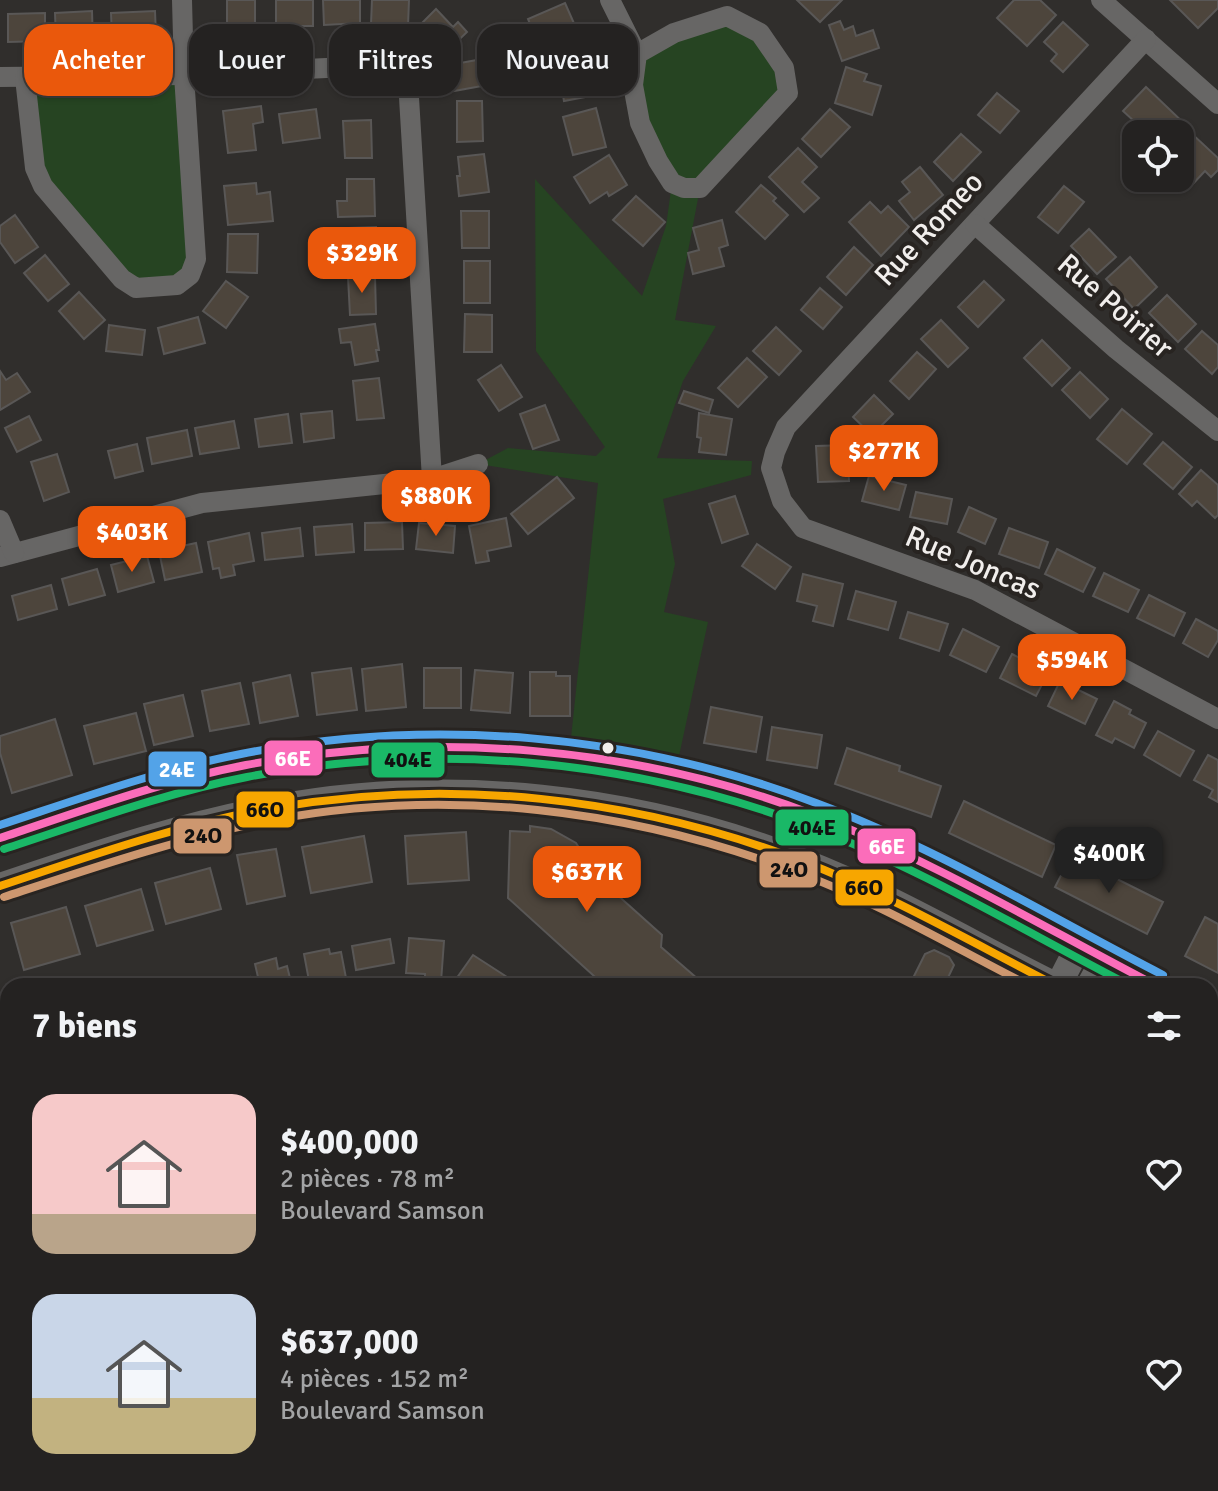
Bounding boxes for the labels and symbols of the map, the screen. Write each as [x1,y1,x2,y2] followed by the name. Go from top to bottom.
[867,164,991,294] street label: Rue Romeo
[306,227,418,295] pin: $329K
[1050,246,1180,366] street label: Rue Poirier
[828,425,940,493] pin: $277K
[380,470,492,538] pin: $880K
[76,506,188,574] pin: $403K
[900,518,1046,608] street label: Rue Joncas
[1016,634,1128,702] pin: $594K
[263,739,324,777] line badge: 66E
[600,740,616,756] unlabelled marker
[370,741,446,779] line badge: 404E
[275,745,311,772] text: 66E
[384,746,432,773] text: 404E
[147,750,208,788] line badge: 24E
[159,756,195,783] text: 24E
[235,790,296,829] line badge: 66O
[246,796,284,823] text: 66O
[774,808,850,847] line badge: 404E
[788,814,836,841] text: 404E
[172,817,233,855] line badge: 24O
[184,822,222,849] text: 24O
[856,827,917,865] line badge: 66E
[1053,827,1165,895] pin: $400K
[869,833,905,860] text: 66E
[531,846,643,914] pin: $637K
[758,850,819,889] line badge: 24O
[770,856,808,883] text: 24O
[834,868,895,907] line badge: 66O
[845,874,883,901] text: 66O

